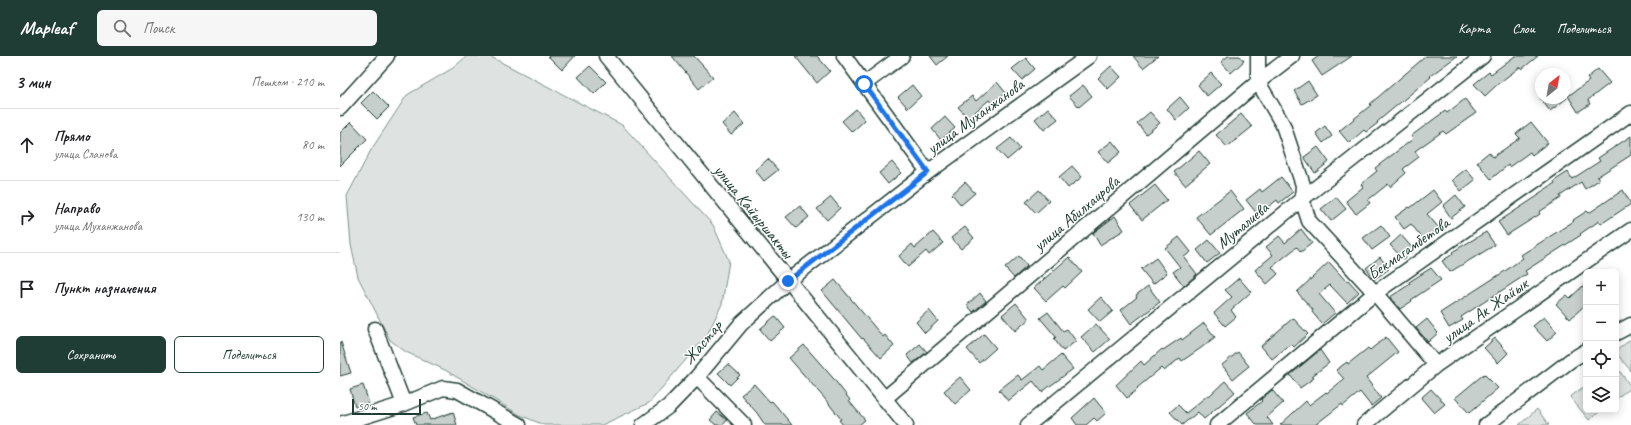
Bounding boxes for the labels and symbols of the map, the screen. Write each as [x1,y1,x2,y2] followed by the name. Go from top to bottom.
[1535,68,1571,104] north arrow
[922,73,1029,159] street label: улица Муханжанова
[855,75,873,93] route start
[709,159,799,264] street label: улица Кайыршакты
[1028,170,1125,256] street label: улица Абилхаирова
[1212,197,1274,253] street label: Муталиева
[1363,211,1455,284] street label: Бекмагамбетова
[779,272,797,290] route end
[1438,272,1533,348] street label: улица Ак Жайык
[678,315,728,369] street label: Жастар
[352,397,421,416] scale bar

